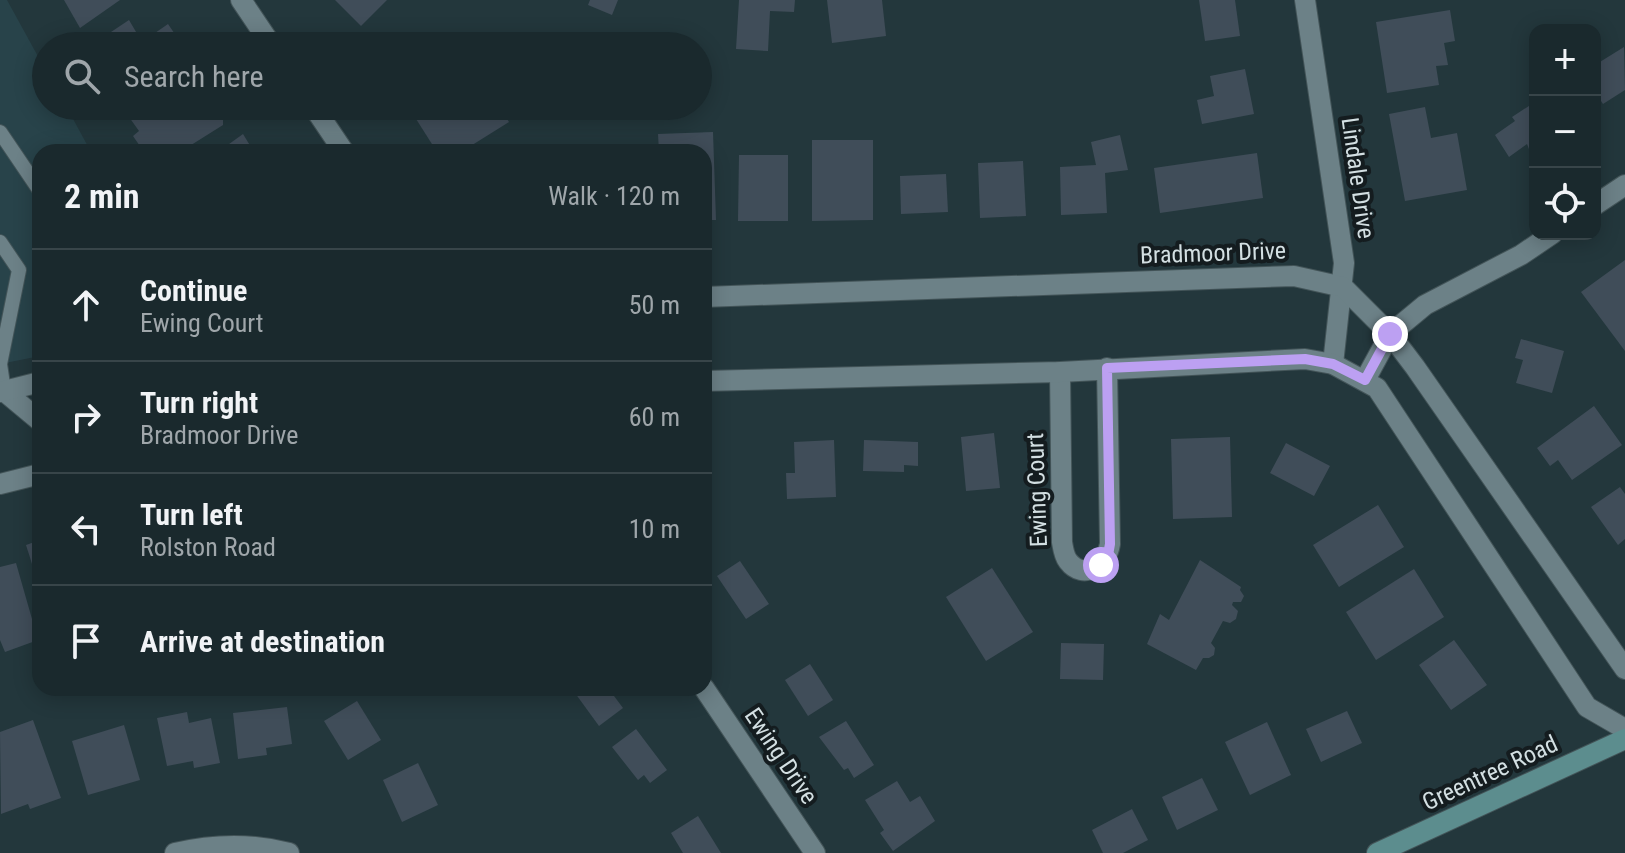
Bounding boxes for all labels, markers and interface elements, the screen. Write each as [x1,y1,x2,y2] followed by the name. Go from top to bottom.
[1529,24,1601,240] map controls
[1529,24,1601,96] button: +
[32,32,712,120] search box
[60,54,104,98] icon: search
[124,59,264,94] text: Search here
[1529,96,1601,168] button: −
[1336,116,1380,240] street label: Lindale Drive
[1529,168,1601,240] button: locate
[64,176,140,216] text: 2 min
[548,181,680,211] text: Walk · 120 m
[1139,236,1287,270] street label: Bradmoor Drive
[140,273,247,308] text: Continue
[64,283,108,327] icon: ahead
[629,290,680,320] text: 50 m
[140,308,264,338] text: Ewing Court
[1372,316,1408,352] route end
[140,385,258,420] text: Turn right
[64,395,108,439] icon: right
[629,402,680,432] text: 60 m
[140,420,298,450] text: Bradmoor Drive
[1021,433,1053,547] street label: Ewing Court
[140,497,243,532] text: Turn left
[64,507,108,551] icon: left
[629,514,680,544] text: 10 m
[140,532,276,562] text: Rolston Road
[1083,547,1119,583] route start
[64,619,108,663] icon: arrive
[140,624,385,659] text: Arrive at destination
[739,703,823,809] street label: Ewing Drive
[1418,730,1562,816] street label: Greentree Road

